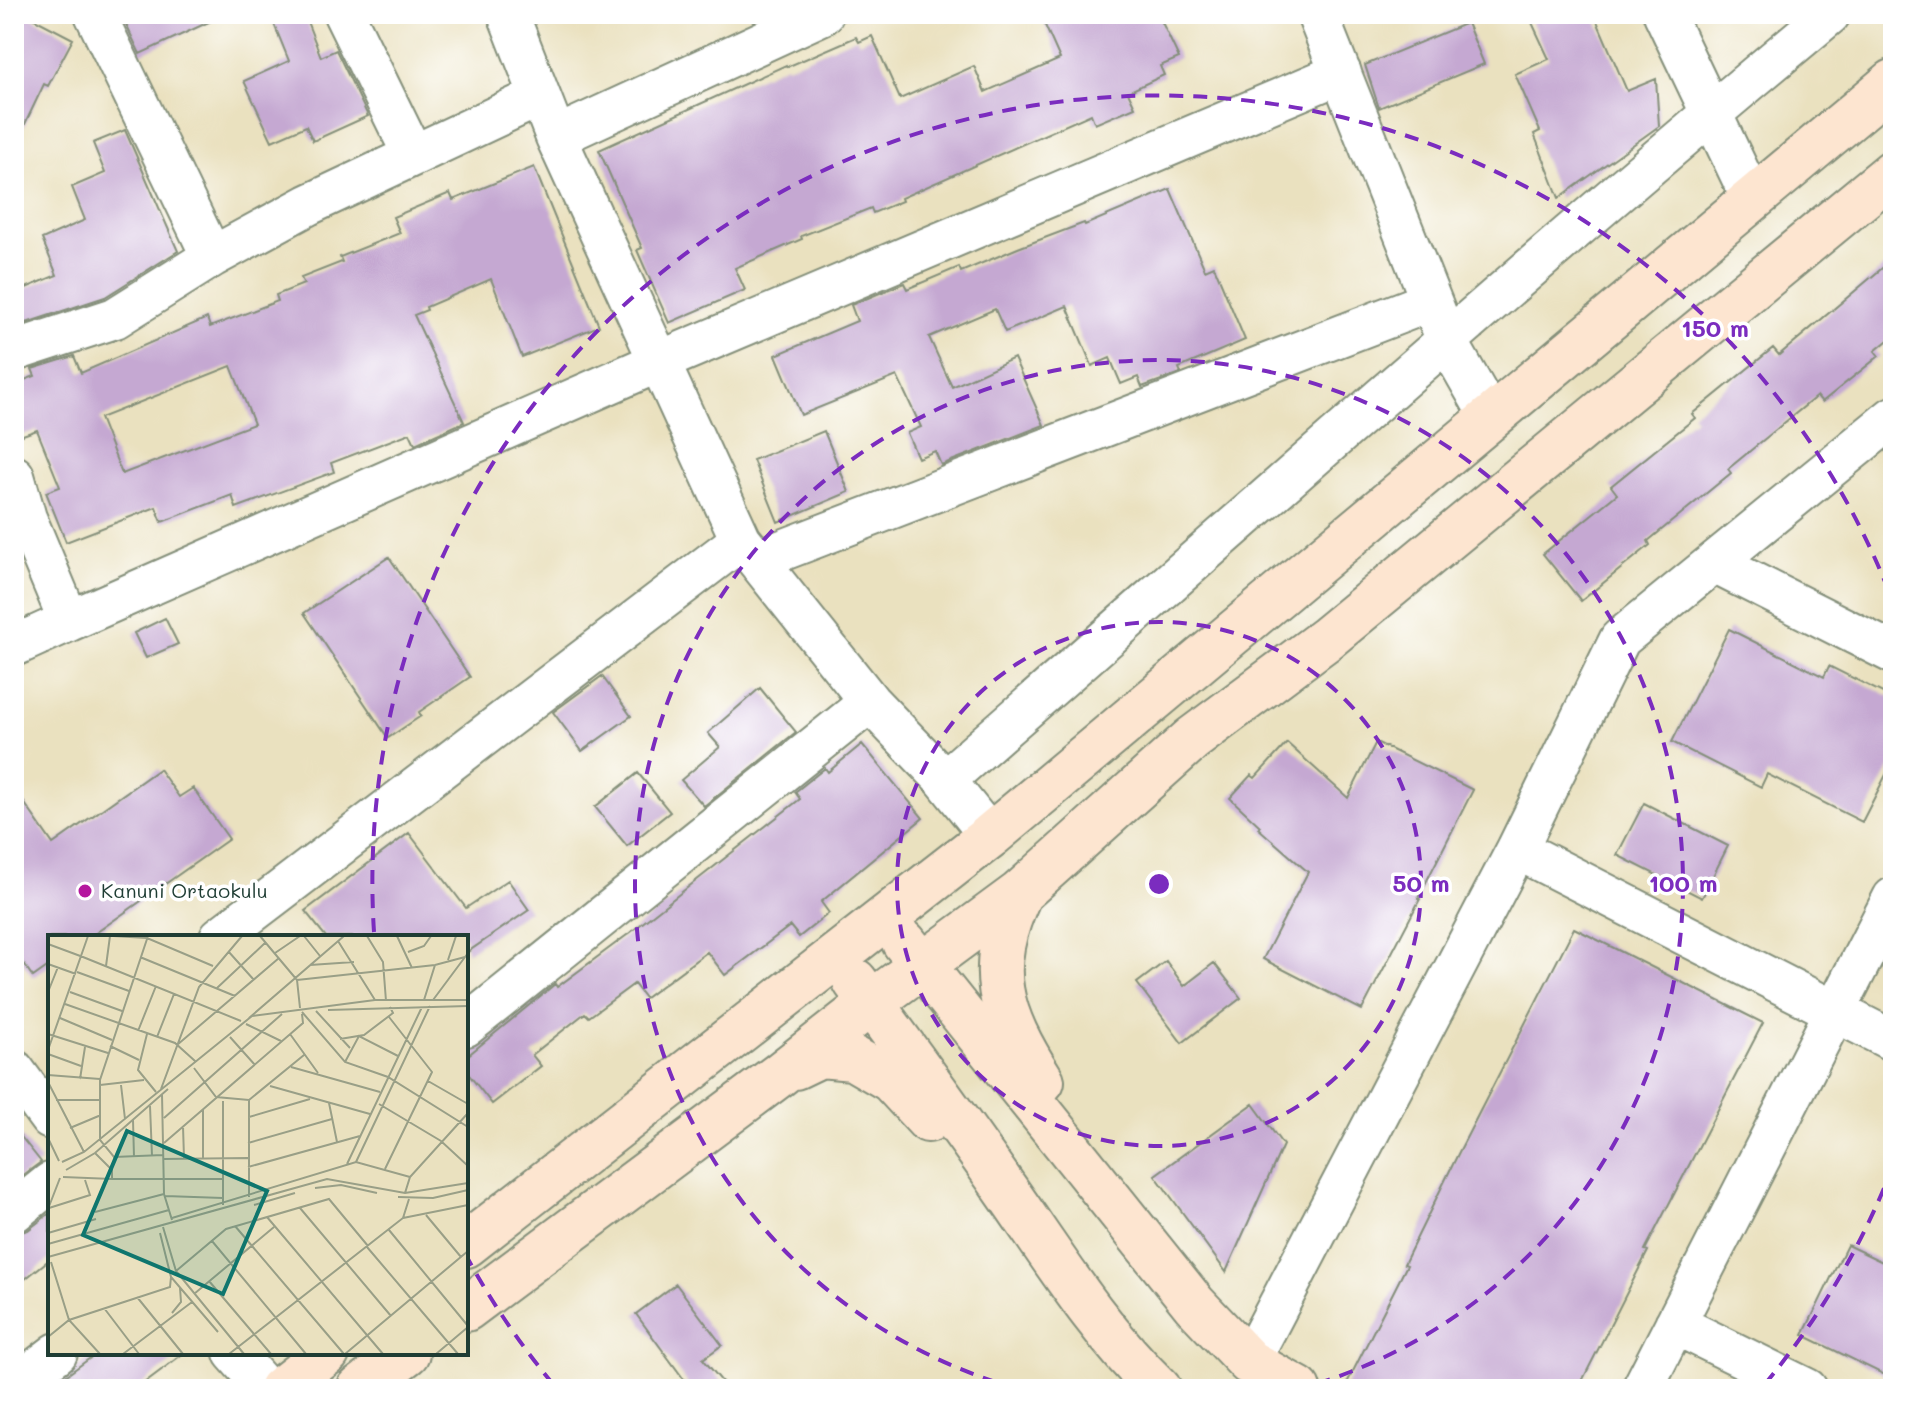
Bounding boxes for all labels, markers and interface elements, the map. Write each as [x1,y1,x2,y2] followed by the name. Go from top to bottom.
[1681,312,1749,343] text: 150 m
[1392,867,1450,898] text: 50 m
[1648,867,1718,898] text: 100 m
[1145,870,1173,898] centre of rings
[101,877,268,903] place label: Kanuni Ortaokulu
[76,882,94,900] marker: Kanuni Ortaokulu
[48,935,468,1355] inset map

